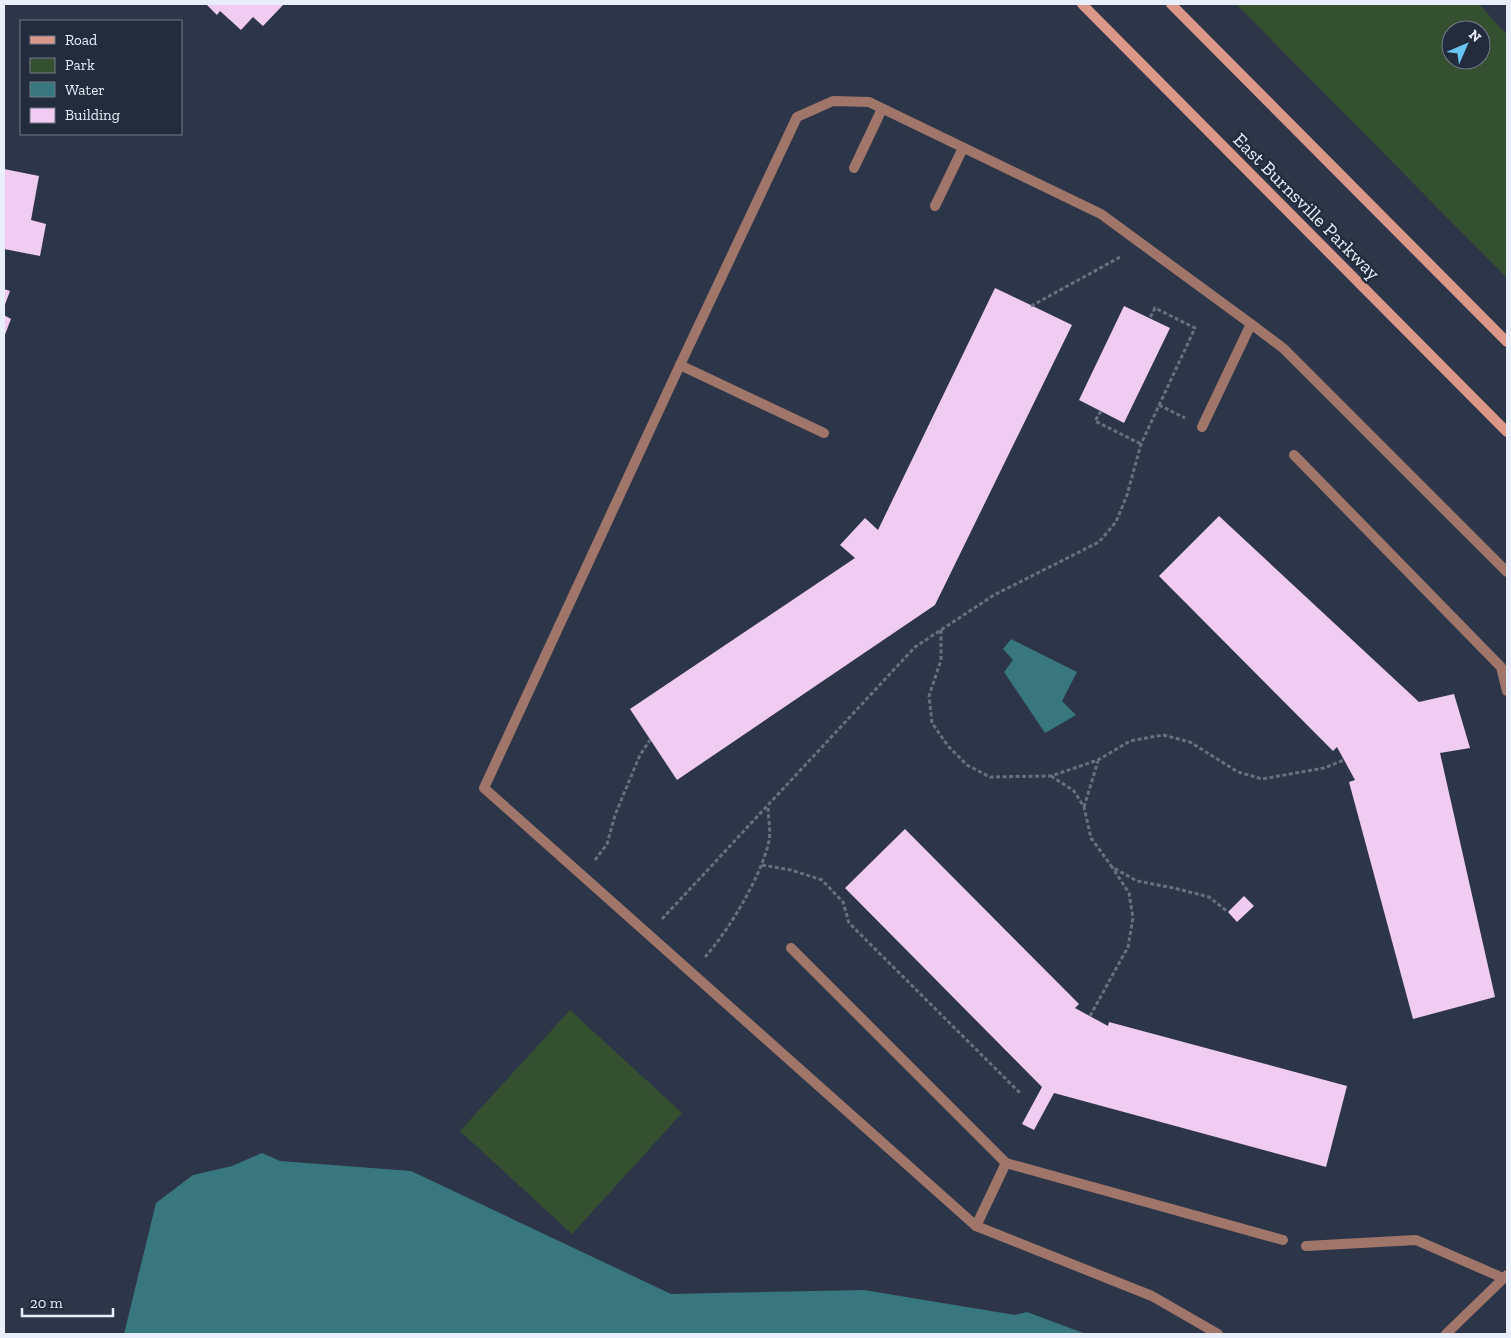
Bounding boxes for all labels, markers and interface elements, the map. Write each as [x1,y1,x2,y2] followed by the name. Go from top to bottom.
[20,20,182,135] legend
[1441,20,1491,70] north arrow
[1465,26,1485,46] text: N
[65,31,98,49] text: Road
[65,56,95,74] text: Park
[65,81,105,99] text: Water
[65,106,120,124] text: Building
[1228,128,1385,285] street label: East Burnsville Parkway
[22,1286,114,1318] scale bar
[30,1294,63,1312] text: 20 m

